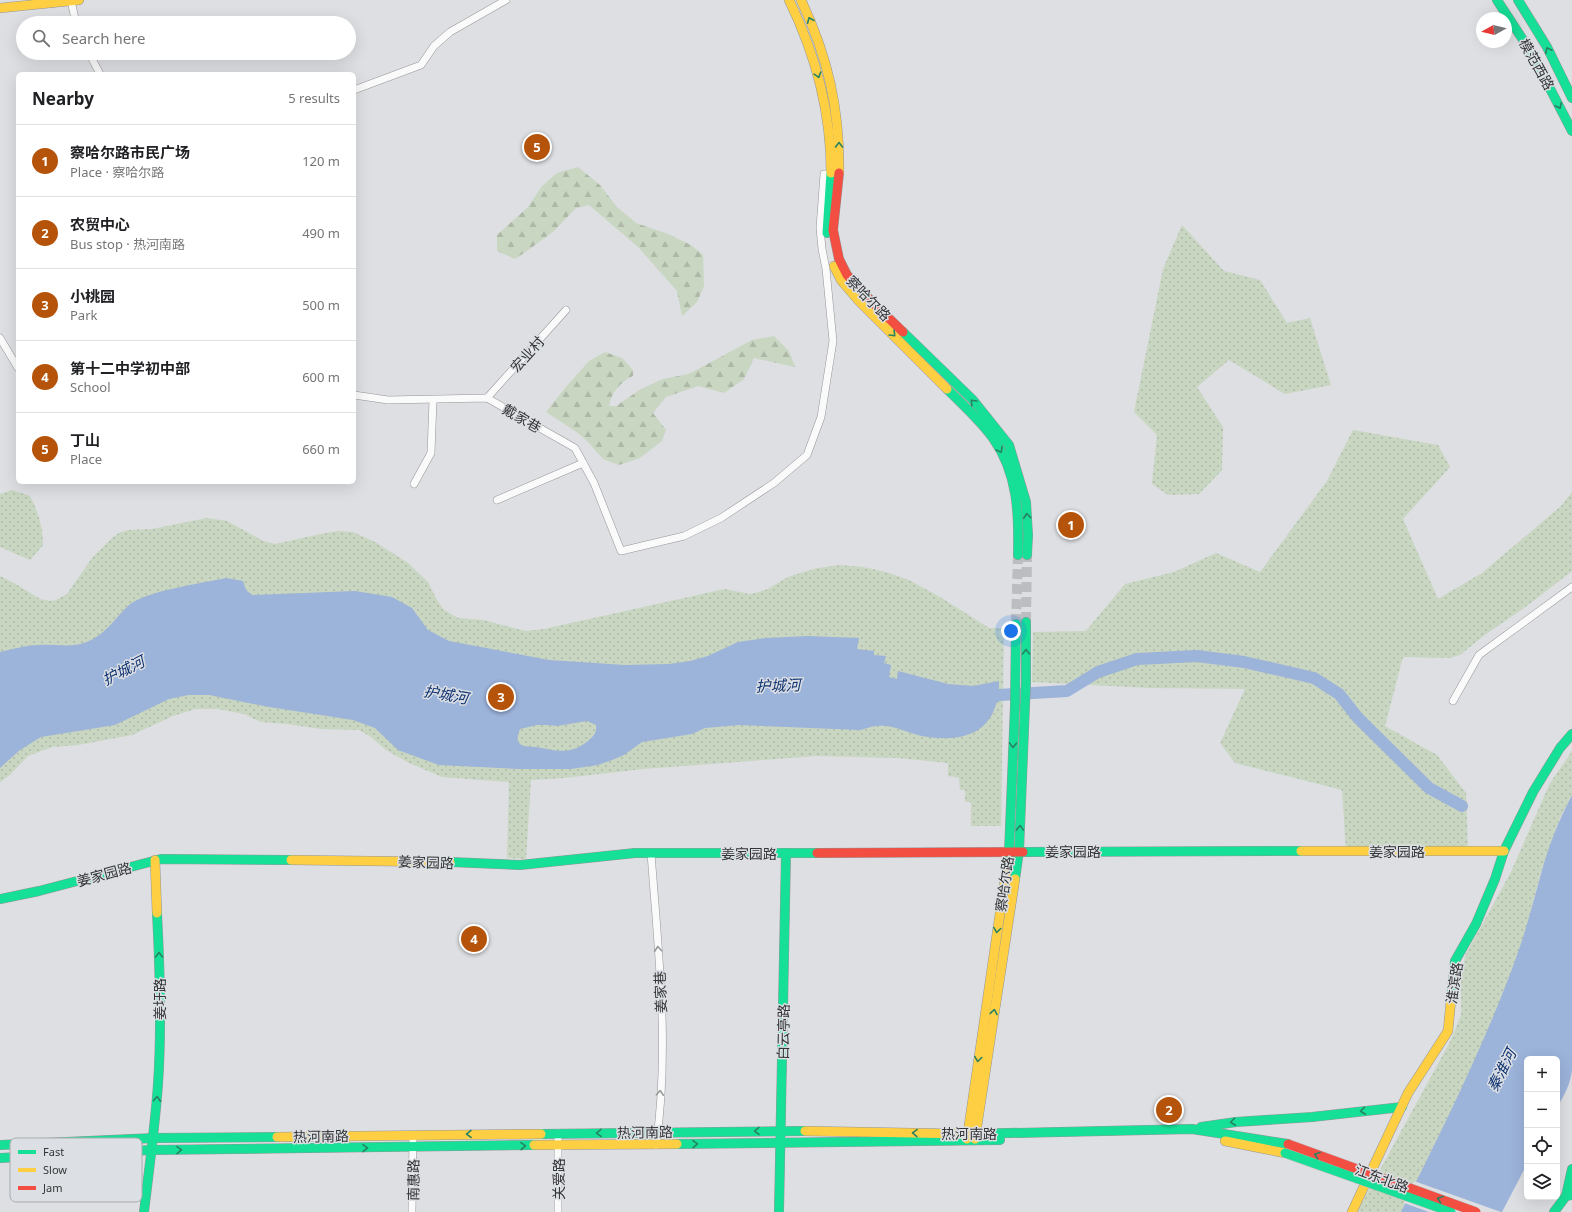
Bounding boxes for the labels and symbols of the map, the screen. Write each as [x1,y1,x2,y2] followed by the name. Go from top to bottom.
[1476,12,1512,48] north arrow
[807,16,815,24] one-way arrow
[1515,35,1559,93] street label: 模范西路
[1546,47,1553,55] one-way arrow
[813,72,822,79] one-way arrow
[1554,102,1562,109] one-way arrow
[524,132,550,162] pin: 5
[835,142,843,148] one-way arrow
[843,271,895,325] street label: 察哈尔路
[888,329,896,337] one-way arrow
[506,332,548,376] street label: 宏业村
[499,399,545,437] street label: 戴家巷
[971,399,978,407] one-way arrow
[996,446,1003,453] one-way arrow
[1058,510,1084,540] pin: 1
[1022,513,1031,519] one-way arrow
[1001,621,1021,641] your location
[1022,649,1030,655] one-way arrow
[98,650,150,689] water label: 护城河
[755,674,804,696] water label: 护城河
[422,680,473,708] water label: 护城河
[488,682,514,712] pin: 3
[1009,742,1017,748] one-way arrow
[1015,825,1024,831] one-way arrow
[1045,842,1101,861] street label: 姜家园路
[1369,842,1425,861] street label: 姜家园路
[721,844,777,863] street label: 姜家园路
[398,852,454,872] street label: 姜家园路
[991,855,1017,913] street label: 察哈尔路
[74,858,134,890] street label: 姜家园路
[461,924,487,954] pin: 4
[993,927,1002,933] one-way arrow
[654,946,663,952] one-way arrow
[155,952,163,958] one-way arrow
[1441,961,1467,1005] street label: 淮滨路
[650,971,670,1013] street label: 姜家巷
[150,978,169,1020] street label: 姜圩路
[773,1004,793,1060] street label: 白云亭路
[989,1009,998,1015] one-way arrow
[1482,1043,1521,1095] water label: 秦淮河
[974,1056,983,1062] one-way arrow
[656,1090,665,1096] one-way arrow
[1156,1095,1182,1125] pin: 2
[152,1096,161,1102] one-way arrow
[1360,1107,1366,1116] one-way arrow
[1230,1117,1237,1126] one-way arrow
[617,1122,673,1142] street label: 热河南路
[941,1124,997,1143] street label: 热河南路
[293,1126,349,1146] street label: 热河南路
[754,1127,760,1135] one-way arrow
[596,1129,602,1137] one-way arrow
[912,1129,918,1137] one-way arrow
[466,1130,472,1139] one-way arrow
[10,1138,142,1202] legend
[692,1140,698,1148] one-way arrow
[520,1142,526,1150] one-way arrow
[43,1144,64,1159] text: Fast
[362,1144,368,1152] one-way arrow
[176,1146,182,1154] one-way arrow
[1314,1151,1321,1160] one-way arrow
[549,1158,568,1200] street label: 关爱路
[403,1159,423,1201] street label: 南惠路
[1352,1159,1412,1197] street label: 江东北路
[43,1162,67,1177] text: Slow
[42,1180,62,1195] text: Jam
[1436,1195,1443,1203] one-way arrow

